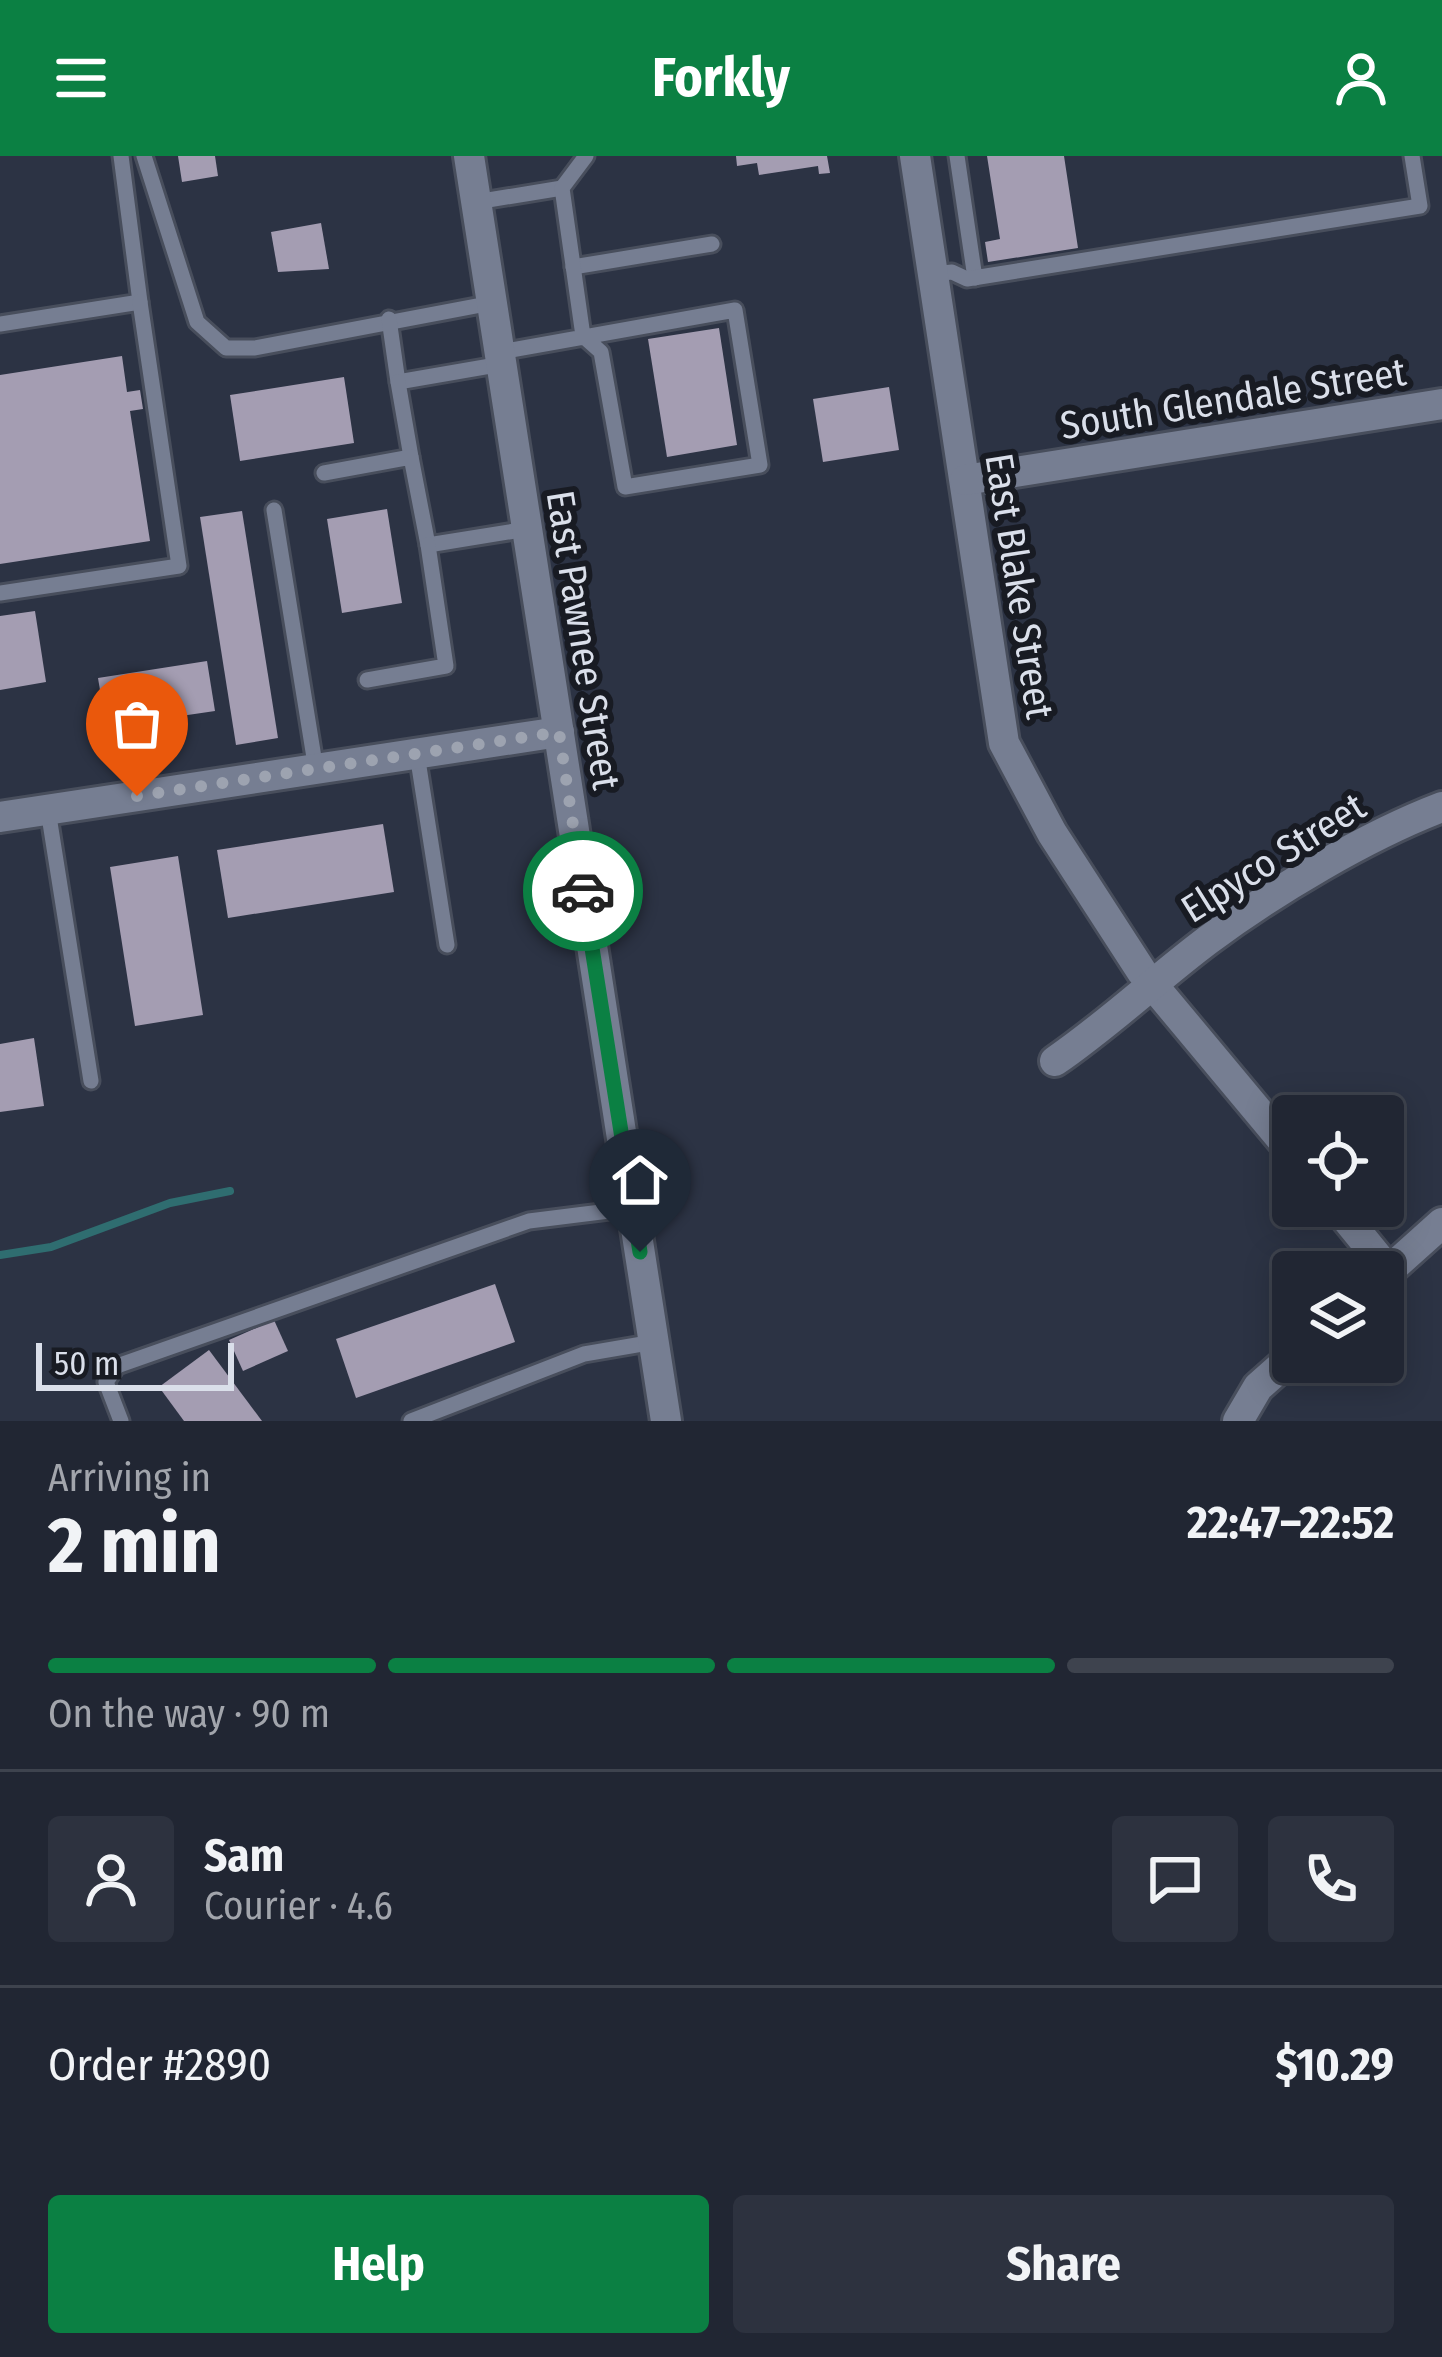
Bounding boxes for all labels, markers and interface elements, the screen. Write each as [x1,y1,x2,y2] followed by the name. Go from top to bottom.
[48,45,114,111] icon: menu
[1328,45,1394,111] icon: person
[652,46,790,110] text: Forkly
[1057,349,1409,449] street label: South Glendale Street
[975,450,1063,722] street label: East Blake Street
[537,487,629,793] street label: East Pawnee Street
[86,673,188,796] pin
[104,691,170,757] icon: bag
[1173,783,1374,932] street label: Elpyco Street
[523,831,643,951] courier
[550,858,616,924] icon: car
[1272,1095,1404,1383] map controls
[1272,1095,1404,1227] button: locate
[589,1129,691,1252] pin
[607,1147,673,1213] icon: home
[1272,1251,1404,1383] button: layers
[36,1337,234,1390] scale bar
[54,1344,119,1384] text: 50 m
[48,1455,211,1501] text: Arriving in
[1187,1496,1394,1550] text: 22:47–22:52
[48,1499,221,1593] text: 2 min
[48,1691,330,1737] text: On the way · 90 m
[48,1816,174,1942] button: person
[1112,1816,1238,1942] button: chat
[1268,1816,1394,1942] button: phone
[204,1829,284,1883] text: Sam
[204,1883,393,1929] text: Courier · 4.6
[48,2038,271,2092] text: Order #2890
[1275,2038,1394,2092] text: $10.29
[48,2195,709,2333] button: Help
[733,2195,1394,2333] button: Share

